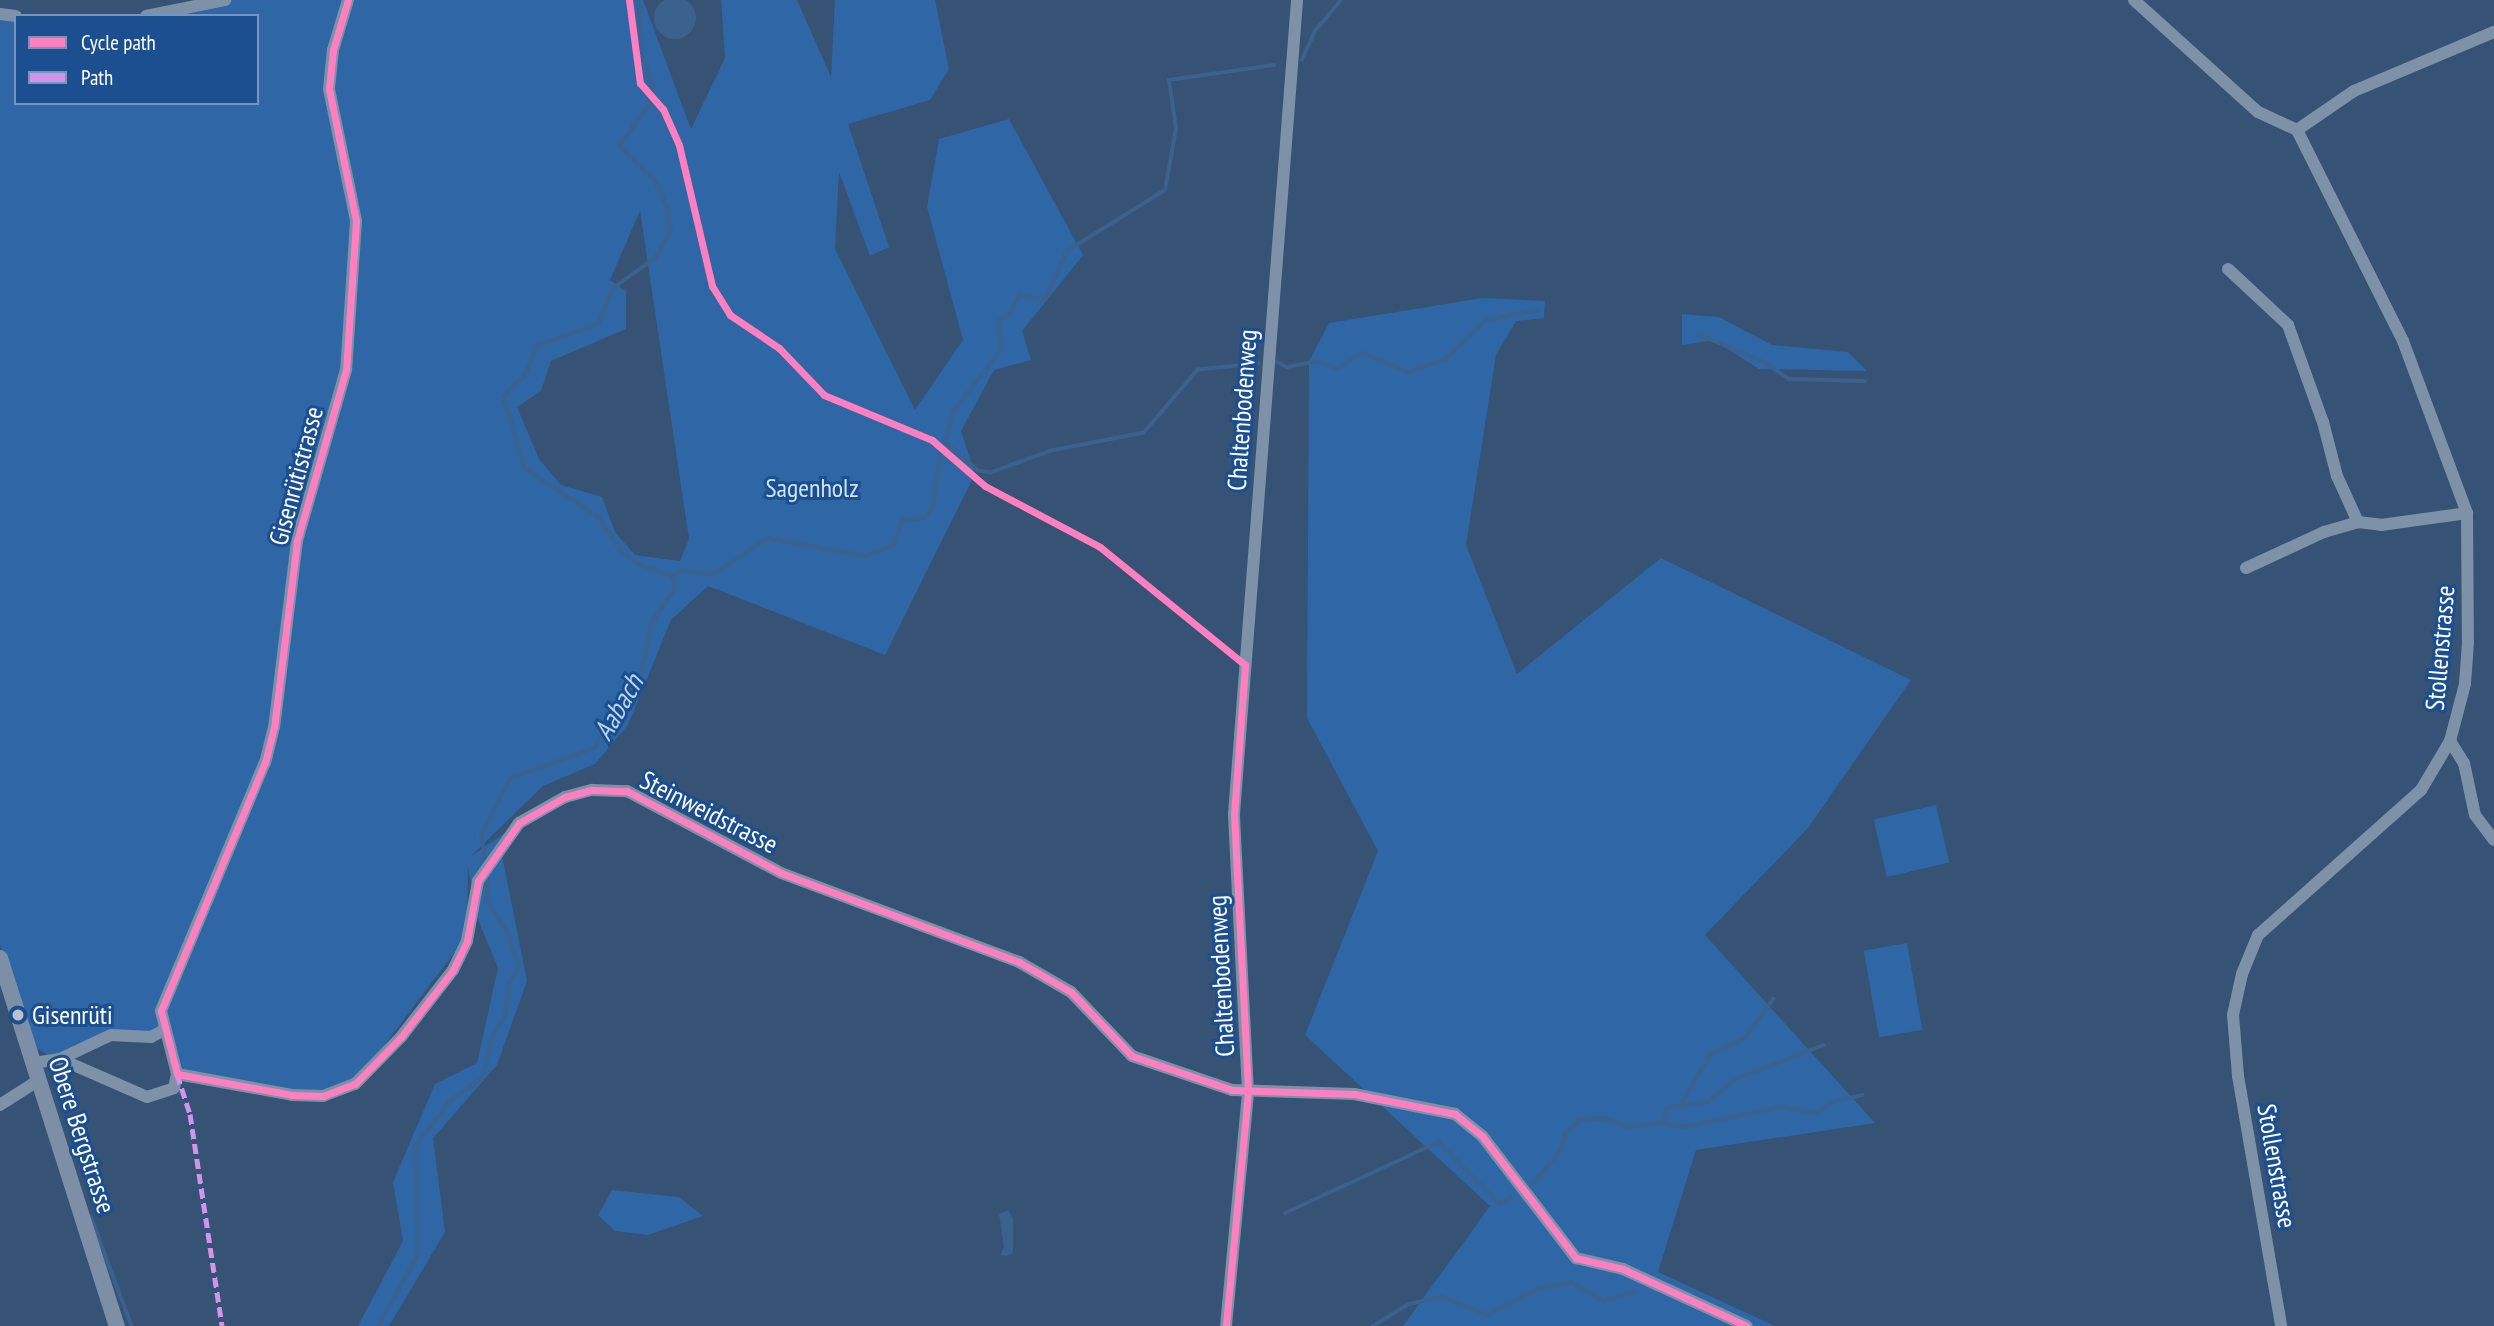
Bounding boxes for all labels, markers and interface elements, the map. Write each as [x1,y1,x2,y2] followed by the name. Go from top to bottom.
[14,14,259,105] legend
[81,29,156,56] text: Cycle path
[81,64,113,91] text: Path
[1221,328,1263,492] street label: Chaltenbodenweg
[263,403,329,549] street label: Gisenrütistrasse
[765,472,859,504] park label: Sagenholz
[2419,584,2461,712] street label: Stollenstrasse
[586,668,650,746] water label: Aabach
[635,764,783,860] street label: Steinweidstrasse
[1201,894,1241,1058] street label: Chaltenbodenweg
[32,999,113,1031] place label: Gisenrüti
[10,1007,26,1023] marker: Gisenrüti
[42,1053,122,1217] street label: Obere Bergstrasse
[2251,1102,2303,1230] street label: Stollenstrasse

